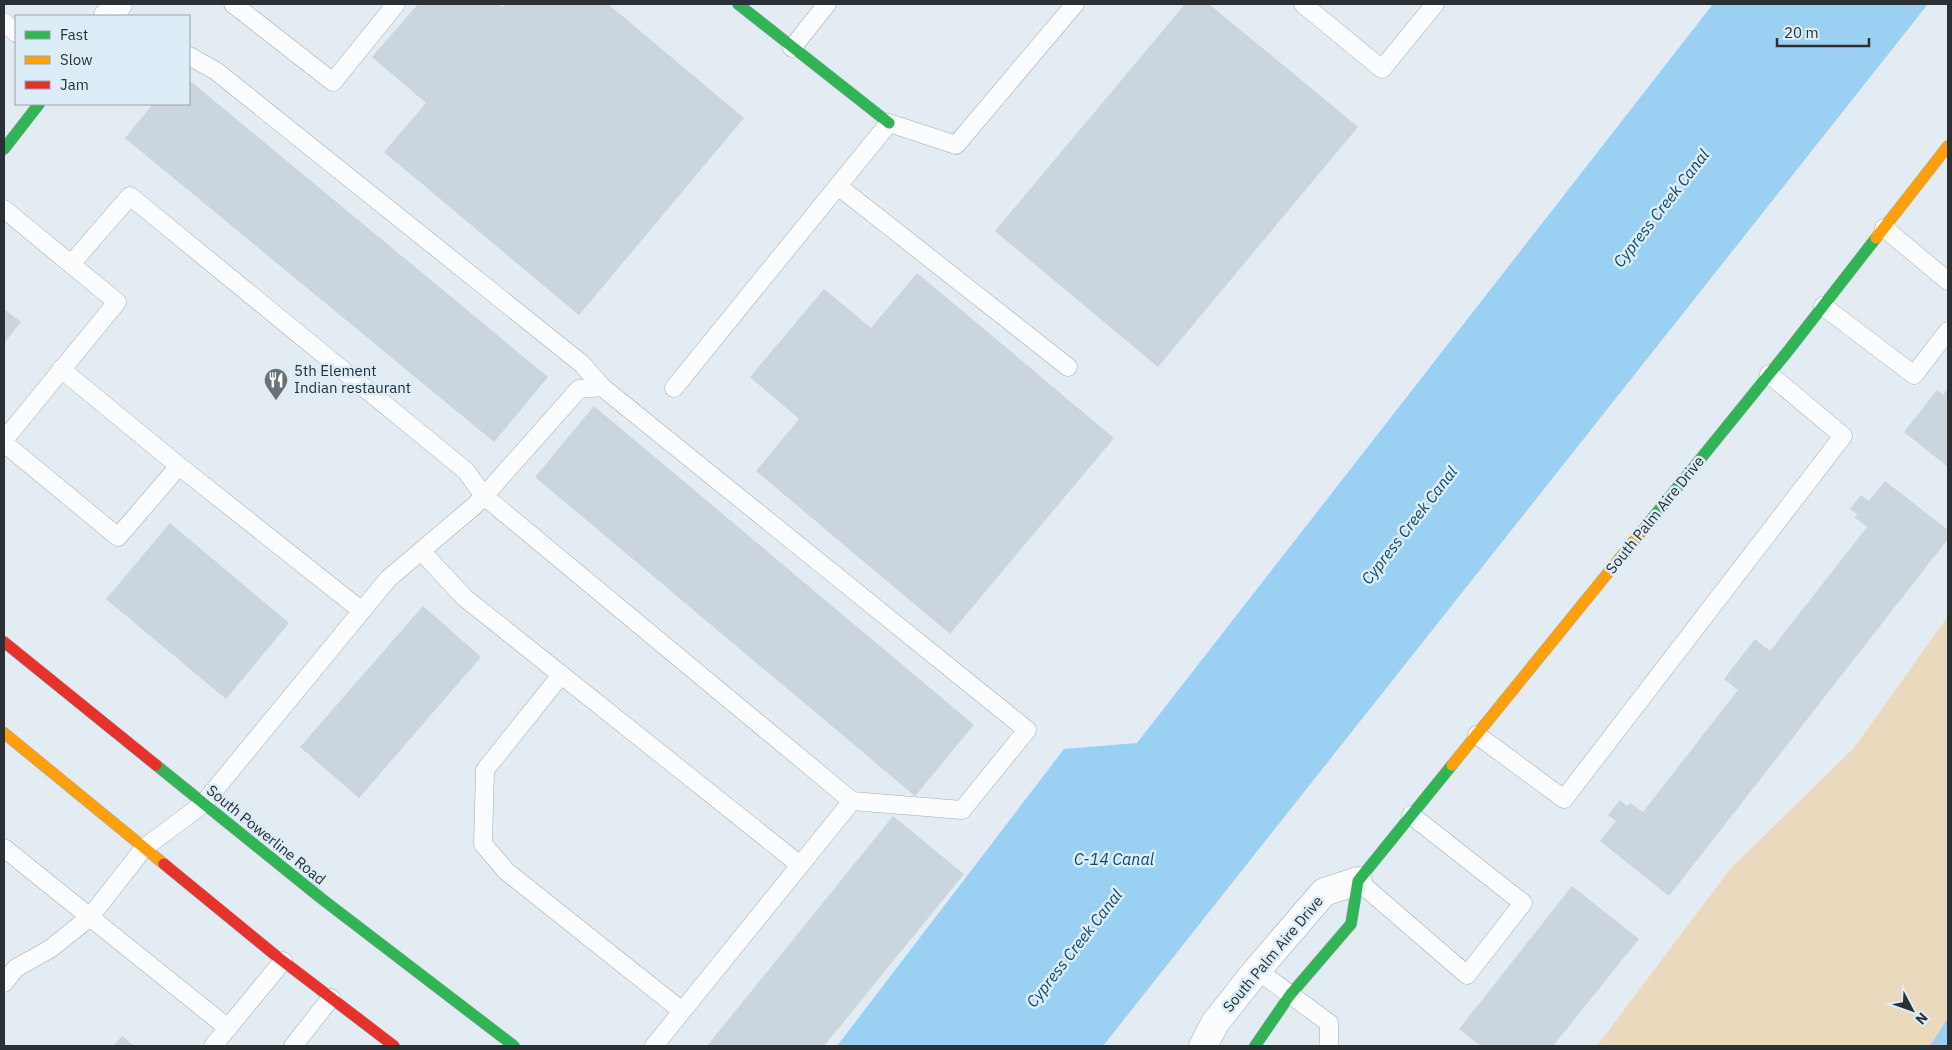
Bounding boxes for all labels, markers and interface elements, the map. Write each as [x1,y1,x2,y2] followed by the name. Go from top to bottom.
[15,15,190,105] legend
[1777,15,1870,47] scale bar
[1784,23,1819,42] text: 20 m
[60,25,88,44] text: Fast
[60,50,93,69] text: Slow
[60,75,89,94] text: Jam
[1609,144,1714,271] water label: Cypress Creek Canal
[294,361,411,397] place label: 5th Element Indian restaurant
[263,367,289,401] restaurant icon: 5th Element Indian restaurant
[1601,452,1708,577] street label: South Palm Aire Drive
[1357,461,1462,588] water label: Cypress Creek Canal
[203,781,330,889] street label: South Powerline Road
[1074,849,1155,869] water label: C-14 Canal
[1022,884,1127,1011] water label: Cypress Creek Canal
[1218,892,1327,1016] street label: South Palm Aire Drive
[1887,985,1937,1035] north arrow
[1912,1009,1932,1028] text: N

